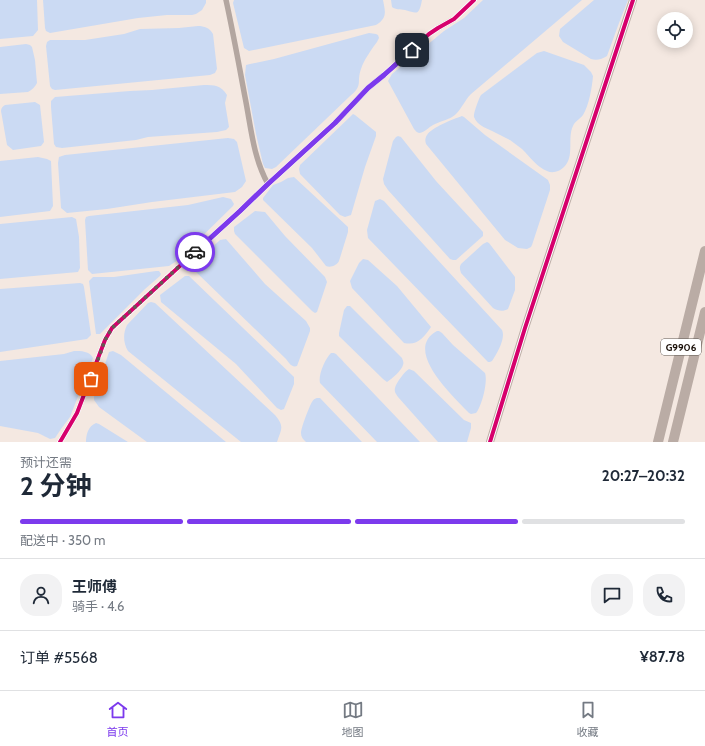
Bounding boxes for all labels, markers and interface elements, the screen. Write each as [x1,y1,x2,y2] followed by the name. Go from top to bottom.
[657,12,693,48] map controls
[657,12,693,48] button: locate
[395,33,429,67] pin
[401,39,423,61] icon: home
[175,232,215,272] courier
[184,241,206,263] icon: car
[661,339,701,355] road number: G9906
[74,362,108,396] pin
[80,368,102,390] icon: bag
[20,454,72,470] text: 预计还需
[602,467,685,485] text: 20:27–20:32
[20,470,92,502] text: 2 分钟
[20,532,105,548] text: 配送中 · 350 m
[20,574,62,616] button: person
[591,574,633,616] button: chat
[643,574,685,616] button: phone
[72,578,117,596] text: 王师傅
[72,598,124,614] text: 骑手 · 4.6
[640,648,685,666] text: ¥87.78
[20,649,98,667] text: 订单 #5568
[107,699,129,739] tab: 首页
[342,699,364,739] tab: 地图
[577,699,599,739] tab: 收藏

